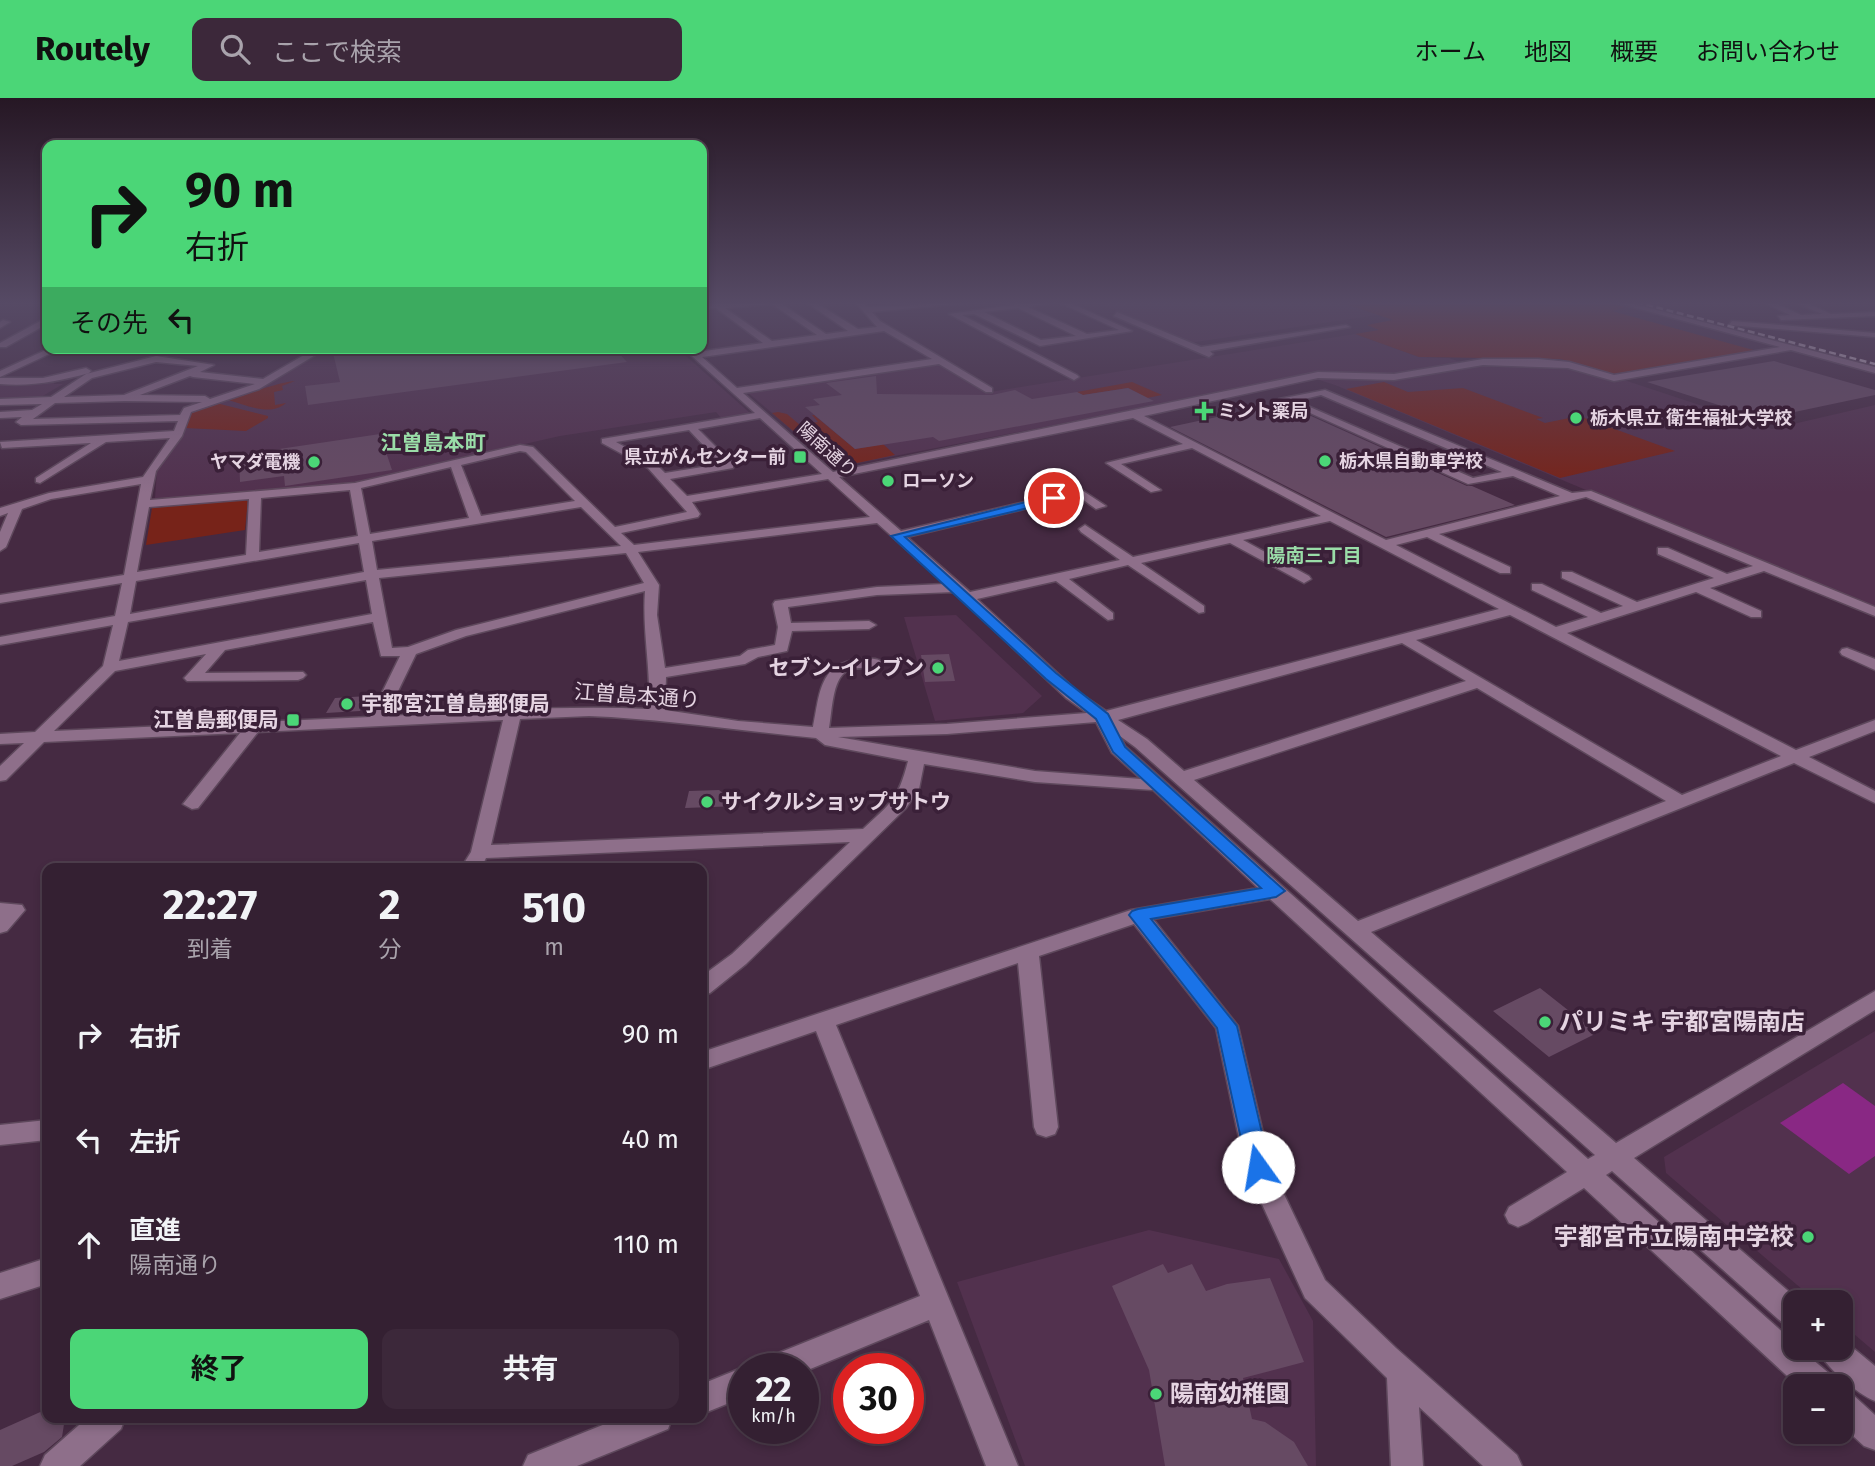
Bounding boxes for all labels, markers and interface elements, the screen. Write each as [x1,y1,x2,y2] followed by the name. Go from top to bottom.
[192,18,682,81] search box
[35,29,150,69] text: Routely
[216,30,254,68] icon: search
[272,37,402,68] text: ここで検索
[1415,38,1486,66] text: ホーム
[1524,38,1572,66] text: 地図
[1610,38,1658,66] text: 概要
[1696,38,1840,66] text: お問い合わせ
[185,161,294,220] text: 90 m
[70,168,161,259] icon: right
[185,228,249,266] text: 右折
[162,301,200,339] icon: left
[70,308,148,339] text: その先
[1218,400,1308,422] place label: ミント薬局
[1196,403,1212,419] marker: ミント薬局
[1590,407,1792,429] place label: 栃木県立 衛生福祉大学校
[1568,410,1584,426] marker: 栃木県立 衛生福祉大学校
[793,418,861,482] street label: 陽南通り
[381,430,486,456] district label: 江曽島本町
[624,446,786,468] place label: 県立がんセンター前
[792,449,808,465] marker: 県立がんセンター前
[1339,450,1483,472] place label: 栃木県自動車学校
[210,451,301,473] place label: ヤマダ電機
[1317,453,1333,469] marker: 栃木県自動車学校
[306,454,322,470] marker: ヤマダ電機
[1024,468,1084,528] pin
[902,470,974,492] place label: ローソン
[880,473,896,489] marker: ローソン
[1035,479,1073,517] icon: arrive
[1266,544,1362,567] district label: 陽南三丁目
[768,655,924,681] place label: セブン-イレブン
[930,660,946,676] marker: セブン-イレブン
[573,679,701,713] street label: 江曽島本通り
[361,691,550,717] place label: 宇都宮江曽島郵便局
[339,696,355,712] marker: 宇都宮江曽島郵便局
[153,707,279,733] place label: 江曽島郵便局
[285,712,301,728] marker: 江曽島郵便局
[721,789,951,815] place label: サイクルショップサトウ
[699,794,715,810] marker: サイクルショップサトウ
[163,880,257,930] text: 22:27
[379,880,400,930] text: 2
[522,883,586,933] text: 510
[544,933,564,961] text: m
[187,935,233,963] text: 到着
[378,935,401,963] text: 分
[1559,1008,1805,1036] place label: パリミキ 宇都宮陽南店
[1537,1014,1553,1030] marker: パリミキ 宇都宮陽南店
[70,1016,108,1054] icon: right
[622,1019,679,1050] text: 90 m
[129,1022,181,1053] text: 右折
[70,1121,108,1159] icon: left
[621,1124,679,1155] text: 40 m
[129,1127,181,1158] text: 左折
[1221,1130,1295,1204] position arrow
[129,1215,181,1246] text: 直進
[1554,1223,1794,1251] place label: 宇都宮市立陽南中学校
[70,1226,108,1264] icon: ahead
[613,1229,679,1260] text: 110 m
[1800,1229,1816,1245] marker: 宇都宮市立陽南中学校
[129,1251,221,1279] text: 陽南通り
[1783,1290,1853,1444] map controls
[1783,1290,1853,1360] button: +
[70,1329,368,1409] button: 終了
[382,1329,679,1409] button: 共有
[833,1353,924,1444] speed limit sign: 30
[755,1368,792,1410] text: 22
[1783,1374,1853,1444] button: −
[1170,1380,1290,1408] place label: 陽南幼稚園
[1148,1386,1164,1402] marker: 陽南幼稚園
[751,1405,796,1427] text: km/h

